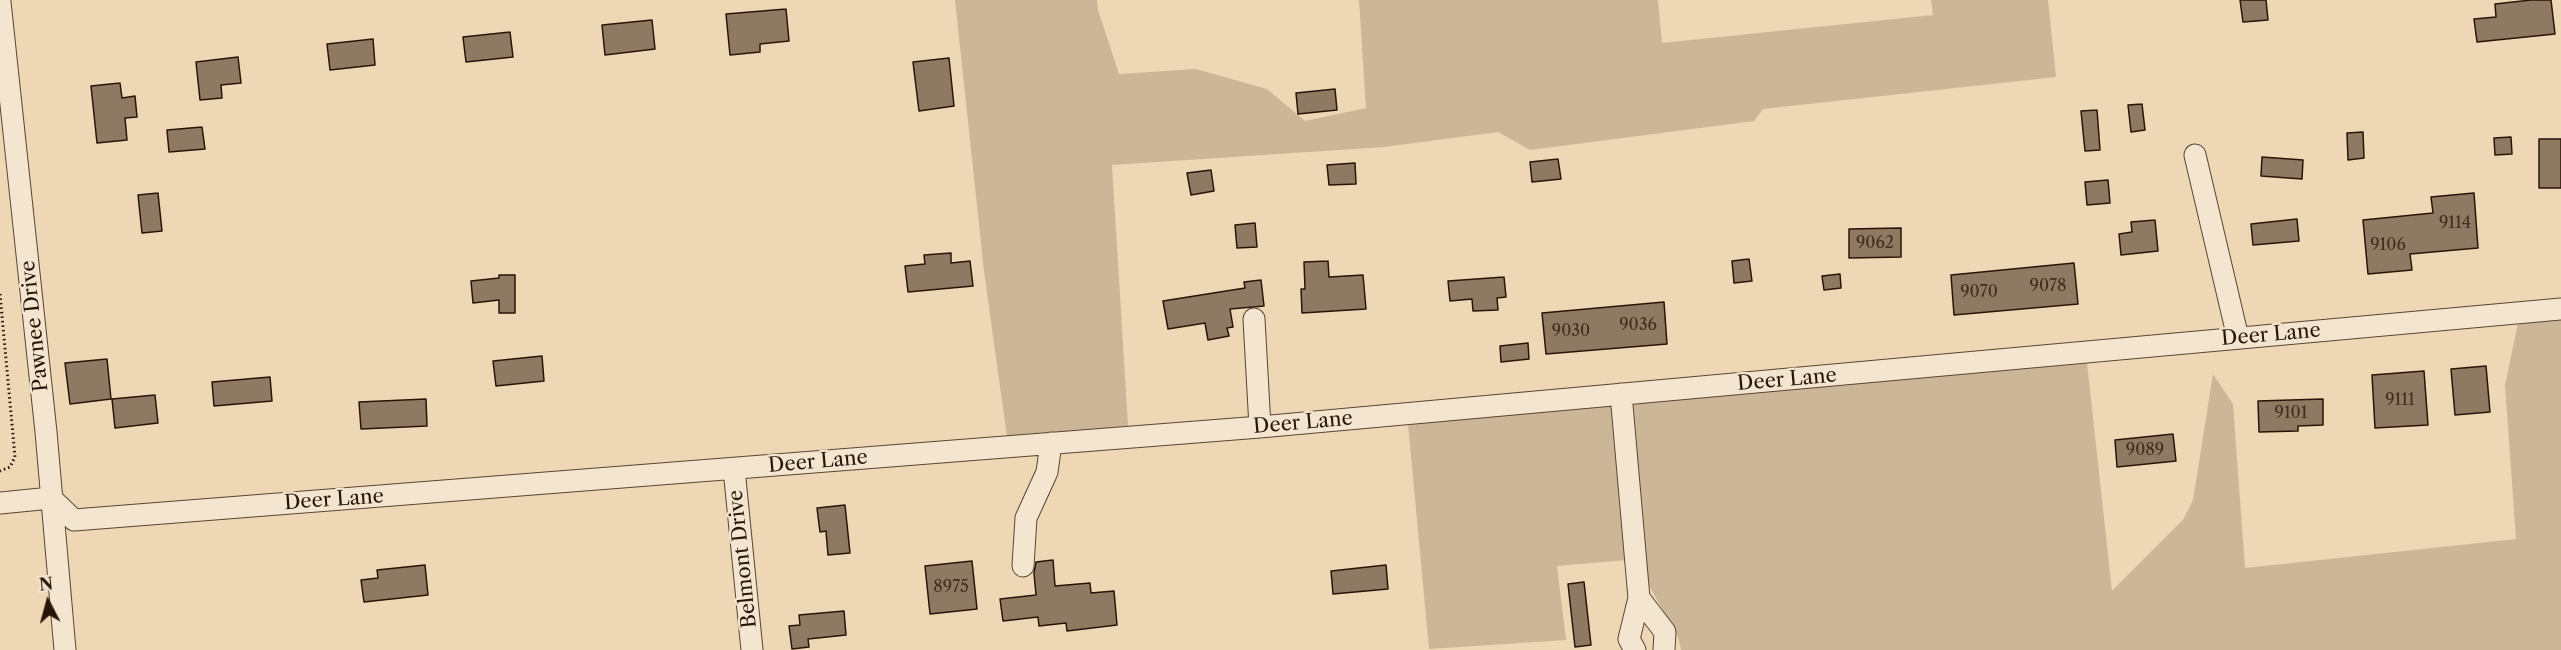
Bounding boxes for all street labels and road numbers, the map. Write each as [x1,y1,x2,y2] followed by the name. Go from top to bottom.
[16,259,54,393] street label: Pawnee Drive
[2220,319,2322,351] street label: Deer Lane
[1736,364,1838,396] street label: Deer Lane
[1252,407,1354,439] street label: Deer Lane
[767,446,869,478] street label: Deer Lane
[283,485,385,515] street label: Deer Lane
[724,489,762,629] street label: Belmont Drive

